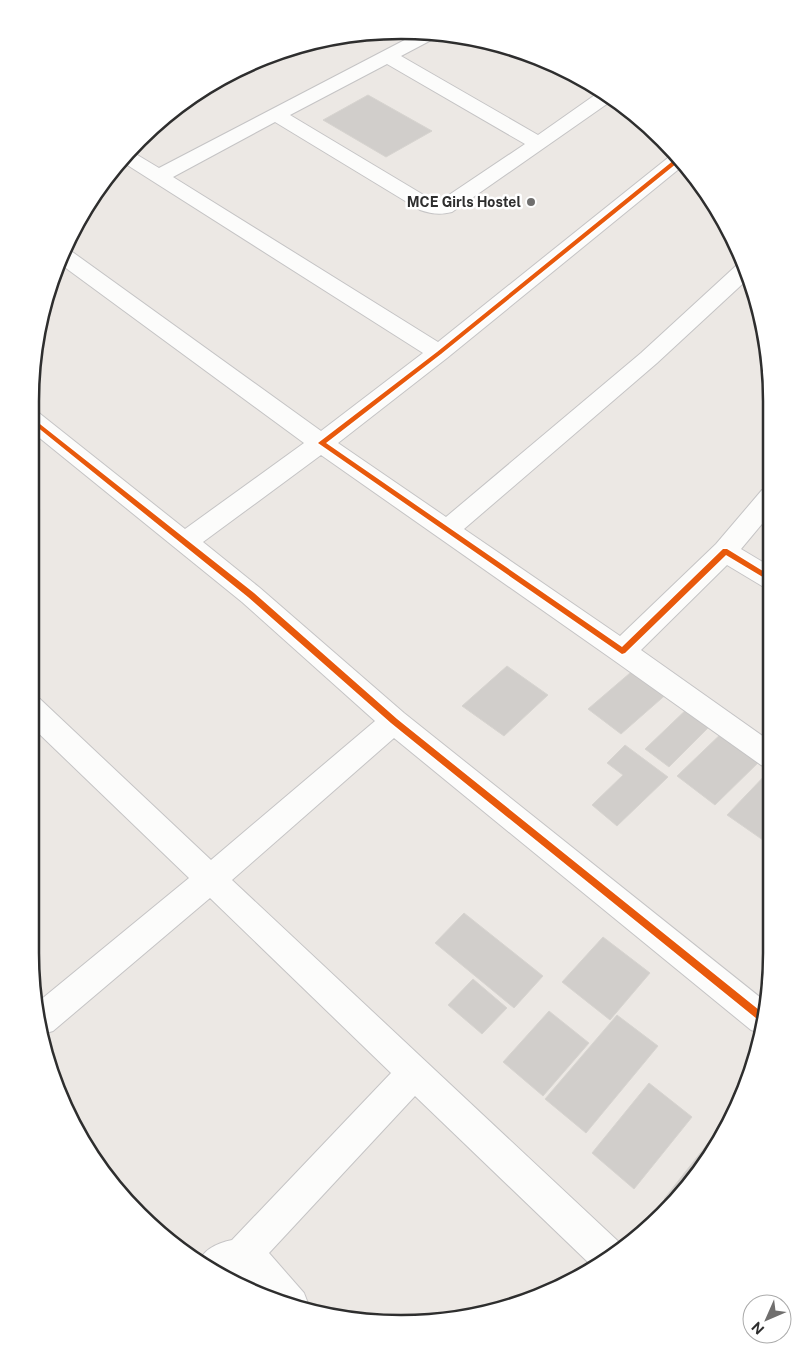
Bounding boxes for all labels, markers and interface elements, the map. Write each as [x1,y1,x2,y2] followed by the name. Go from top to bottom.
[407,194,521,210] place label: MCE Girls Hostel
[525,196,537,208] marker: MCE Girls Hostel
[742,1294,792,1344] north arrow
[748,1319,767,1338] text: N

